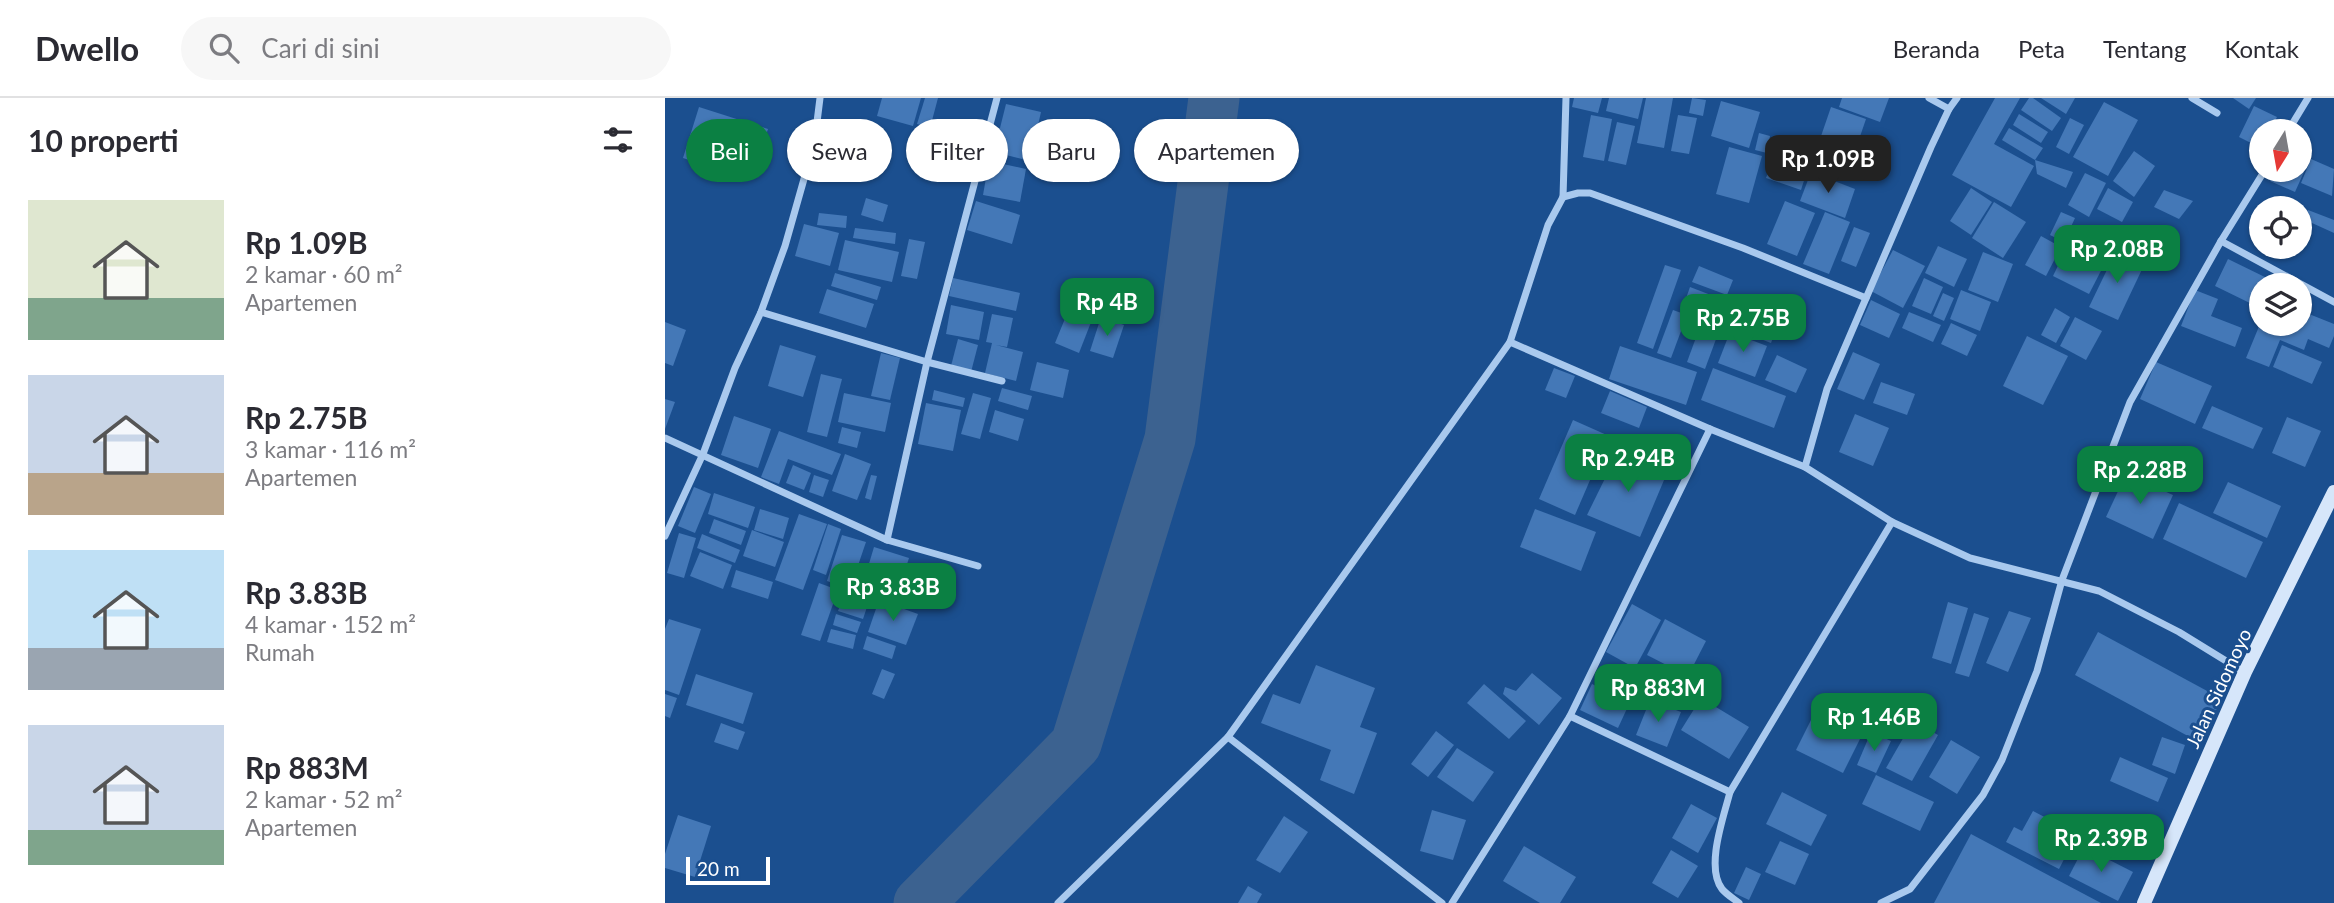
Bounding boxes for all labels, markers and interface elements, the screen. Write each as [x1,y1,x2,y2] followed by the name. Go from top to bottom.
[181,17,671,80] search box
[35,28,139,68] text: Dwello
[205,29,243,67] icon: search
[261,32,380,64] text: Cari di sini
[1893,34,1980,63] text: Beranda
[2018,34,2065,63] text: Peta
[2103,34,2186,63] text: Tentang
[2224,34,2299,63] text: Kontak
[686,119,773,182] chip: Beli
[787,119,892,182] chip: Sewa
[906,119,1008,182] chip: Filter
[1022,119,1120,182] chip: Baru
[1134,119,1299,182] chip: Apartemen
[2249,119,2312,182] north arrow
[2249,119,2312,336] map controls
[599,121,637,159] icon: filters
[28,122,179,158] text: 10 properti
[1756,136,1900,195] pin: Rp 1.09B
[1781,144,1875,172] text: Rp 1.09B
[2249,196,2312,259] button: locate
[245,224,368,260] text: Rp 1.09B
[2045,226,2189,285] pin: Rp 2.08B
[84,228,168,312] icon: home
[2070,234,2164,262] text: Rp 2.08B
[245,260,403,288] text: 2 kamar · 60 m²
[2249,273,2312,336] button: layers
[1058,278,1156,338] pin: Rp 4B
[1076,287,1138,315] text: Rp 4B
[245,288,357,316] text: Apartemen
[1671,294,1815,354] pin: Rp 2.75B
[1696,303,1790,331] text: Rp 2.75B
[245,399,368,435] text: Rp 2.75B
[84,403,168,487] icon: home
[1556,434,1700,494] pin: Rp 2.94B
[245,435,416,463] text: 3 kamar · 116 m²
[1581,443,1675,471] text: Rp 2.94B
[2068,446,2212,506] pin: Rp 2.28B
[2093,455,2187,483] text: Rp 2.28B
[245,463,357,491] text: Apartemen
[821,564,965,623] pin: Rp 3.83B
[846,572,940,600] text: Rp 3.83B
[245,574,368,610] text: Rp 3.83B
[84,578,168,662] icon: home
[245,610,416,638] text: 4 kamar · 152 m²
[2180,625,2256,751] street label: Jalan Sidomoyo
[245,638,315,666] text: Rumah
[1593,664,1723,724] pin: Rp 883M
[1610,673,1706,701] text: Rp 883M
[1802,694,1946,753] pin: Rp 1.46B
[1827,702,1921,730] text: Rp 1.46B
[245,749,369,785] text: Rp 883M
[84,753,168,837] icon: home
[245,785,403,813] text: 2 kamar · 52 m²
[245,813,357,841] text: Apartemen
[2029,814,2173,874] pin: Rp 2.39B
[2054,823,2148,851] text: Rp 2.39B
[686,854,770,886] scale bar
[697,857,740,880] text: 20 m

